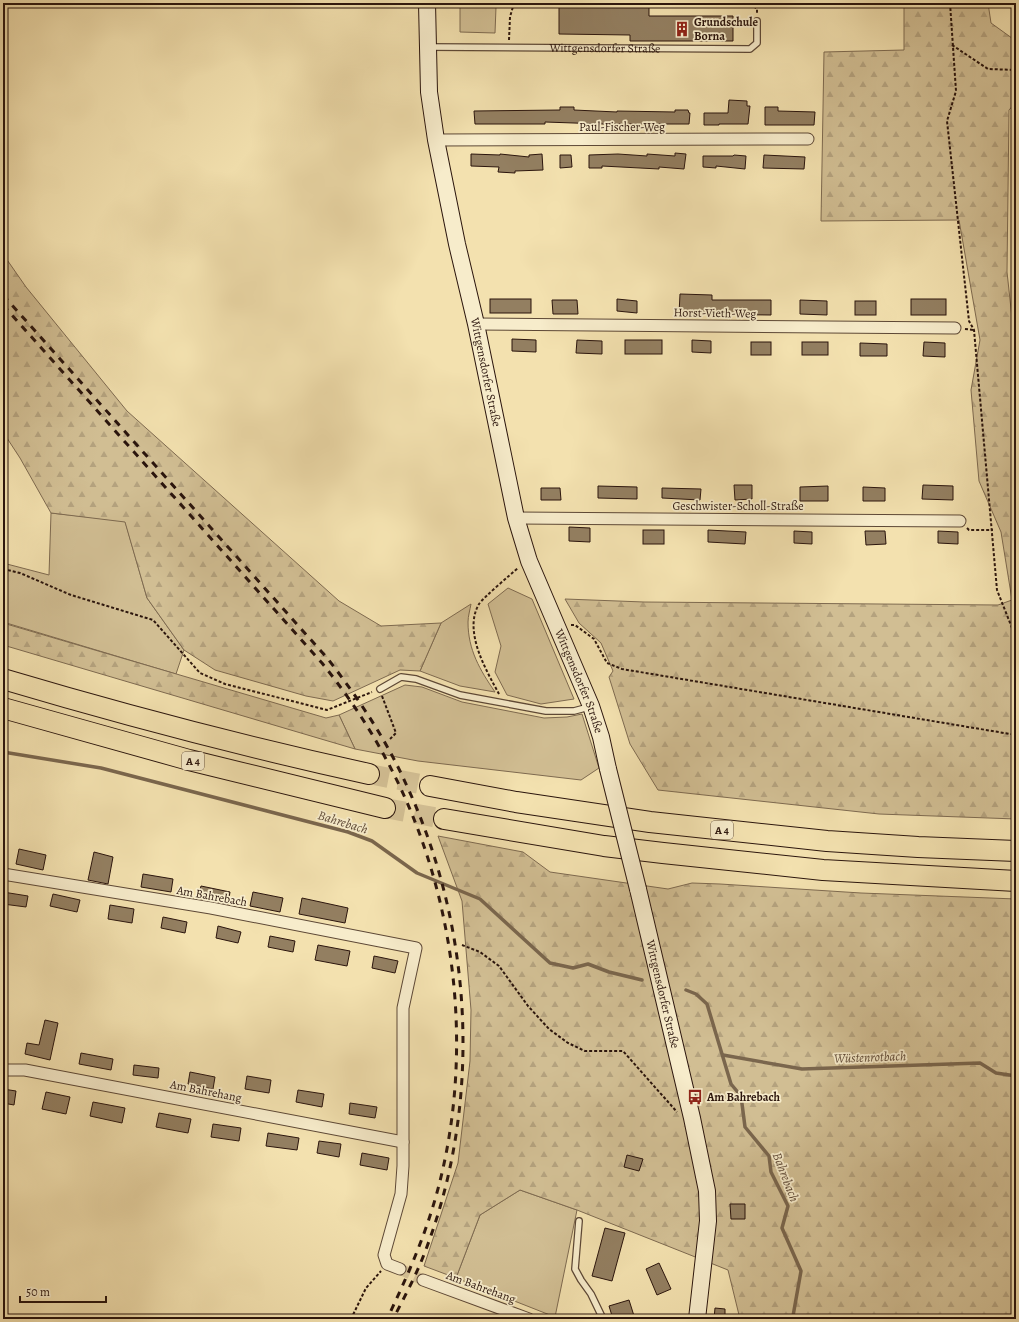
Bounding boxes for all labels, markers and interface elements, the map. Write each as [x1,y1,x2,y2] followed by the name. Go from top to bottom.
[694,14,759,44] place label: Grundschule Borna
[673,20,691,38] building icon: Grundschule Borna
[548,40,661,56] street label: Wittgensdorfer Straße
[579,119,665,135] street label: Paul-Fischer-Weg
[673,304,757,322] street label: Horst-Vieth-Weg
[467,315,505,428] street label: Wittgensdorfer Straße
[672,498,804,514] street label: Geschwister-Scholl-Straße
[551,626,607,735] street label: Wittgensdorfer Straße
[182,752,204,770] road number: A 4
[316,806,370,838] water label: Bahrebach
[711,821,733,839] road number: A 4
[174,882,249,910] street label: Am Bahrebach
[642,937,683,1050] street label: Wittgensdorfer Straße
[833,1047,907,1067] water label: Wüstenrotbach
[168,1076,243,1106] street label: Am Bahrehang
[686,1088,704,1106] bus stop icon: Am Bahrebach
[706,1089,781,1105] place label: Am Bahrebach
[769,1150,803,1204] water label: Bahrebach
[443,1267,518,1307] street label: Am Bahrehang
[20,1278,106,1304] scale bar
[26,1284,50,1300] text: 50 m

